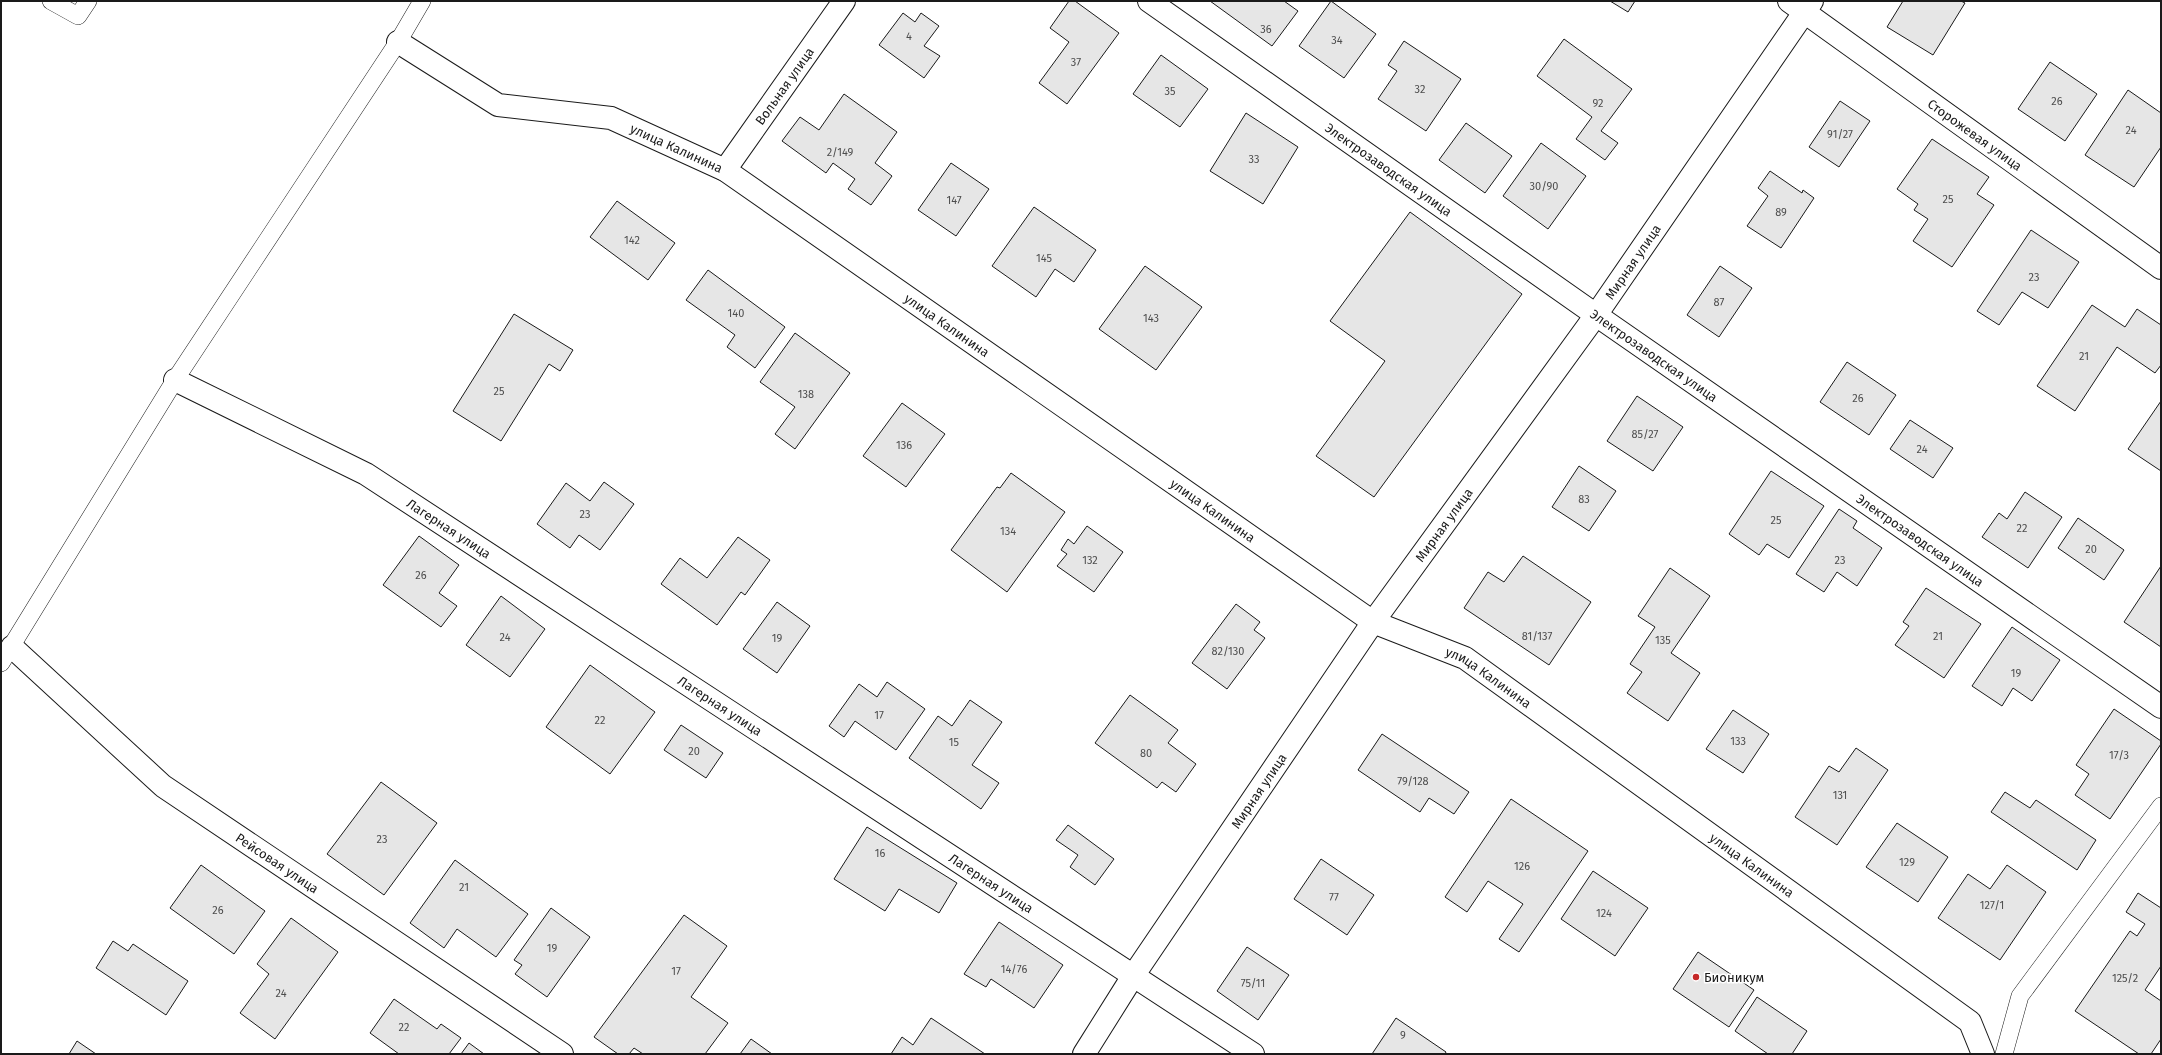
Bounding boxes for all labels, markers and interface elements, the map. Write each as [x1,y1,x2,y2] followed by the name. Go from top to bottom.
[1260,23,1272,36] house number: 36
[906,30,912,43] house number: 4
[1331,34,1343,47] house number: 34
[752,44,817,128] street label: Вольная улица
[1071,56,1081,69] house number: 37
[1415,83,1425,96] house number: 32
[1165,85,1176,98] house number: 35
[2051,95,2063,108] house number: 26
[1925,96,2025,174] street label: Сторожевая улица
[1593,97,1603,110] house number: 92
[1322,120,1455,219] street label: Электрозаводская улица
[628,121,725,176] street label: улица Калинина
[2126,124,2137,137] house number: 24
[1827,128,1853,141] house number: 91/27
[827,146,854,159] house number: 2/149
[1249,153,1259,166] house number: 33
[1530,180,1558,193] house number: 30/90
[1943,193,1954,206] house number: 25
[946,194,962,207] house number: 147
[1775,206,1787,219] house number: 89
[1602,222,1664,302] street label: Мирная улица
[624,234,640,247] house number: 142
[1036,252,1052,265] house number: 145
[2029,271,2039,284] house number: 23
[901,291,992,360] street label: улица Калинина
[1714,296,1725,309] house number: 87
[1587,306,1720,405] street label: Электрозаводская улица
[728,307,744,320] house number: 140
[1143,312,1159,325] house number: 143
[2079,350,2089,363] house number: 21
[494,385,505,398] house number: 25
[798,388,814,401] house number: 138
[1852,392,1864,405] house number: 26
[1632,428,1659,441] house number: 85/27
[896,439,912,452] house number: 136
[1917,443,1928,456] house number: 24
[1167,476,1258,545] street label: улица Калинина
[1412,485,1476,565] street label: Мирная улица
[1854,491,1986,590] street label: Электрозаводская улица
[1578,493,1590,506] house number: 83
[404,496,494,562] street label: Лагерная улица
[580,508,590,521] house number: 23
[1771,514,1782,527] house number: 25
[2017,522,2027,535] house number: 22
[1000,525,1016,538] house number: 134
[2085,543,2097,556] house number: 20
[1082,554,1098,567] house number: 132
[1835,554,1845,567] house number: 23
[415,569,427,582] house number: 26
[1522,630,1552,643] house number: 81/137
[1933,630,1943,643] house number: 21
[500,631,511,644] house number: 24
[772,632,782,645] house number: 19
[1655,634,1671,647] house number: 135
[1443,644,1534,711] street label: улица Калинина
[1212,645,1244,658] house number: 82/130
[2011,667,2021,680] house number: 19
[675,673,765,739] street label: Лагерная улица
[874,709,884,722] house number: 17
[595,714,605,727] house number: 22
[1730,735,1746,748] house number: 133
[949,736,960,749] house number: 15
[688,745,700,758] house number: 20
[1140,747,1152,760] house number: 80
[2109,749,2129,762] house number: 17/3
[1228,751,1290,831] street label: Мирная улица
[1397,775,1429,788] house number: 79/128
[1833,789,1847,802] house number: 131
[233,830,321,896] street label: Рейсовая улица
[1707,830,1797,901] street label: улица Калинина
[377,833,387,846] house number: 23
[875,847,885,860] house number: 16
[946,850,1036,916] street label: Лагерная улица
[1899,856,1915,869] house number: 129
[1514,860,1530,873] house number: 126
[459,881,469,894] house number: 21
[1329,891,1339,904] house number: 77
[1980,899,2004,912] house number: 127/1
[212,904,224,917] house number: 26
[1596,907,1612,920] house number: 124
[547,942,557,955] house number: 19
[1001,963,1027,976] house number: 14/76
[671,965,681,978] house number: 17
[1704,970,1764,985] place label: Бионикум
[1691,972,1701,982] marker: Бионикум
[2112,972,2138,985] house number: 125/2
[1241,977,1265,990] house number: 75/11
[276,987,287,1000] house number: 24
[399,1021,409,1034] house number: 22
[1400,1029,1406,1042] house number: 9

